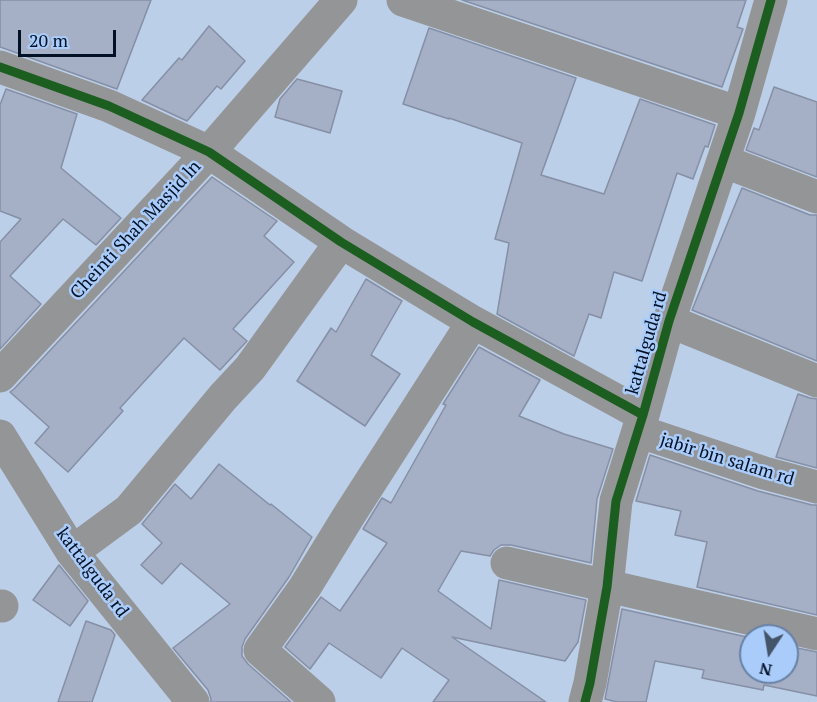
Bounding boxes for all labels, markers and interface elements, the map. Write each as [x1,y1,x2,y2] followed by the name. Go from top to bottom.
[21,18,118,56] scale bar
[29,28,68,52] text: 20 m
[66,156,206,304] street label: Cheinti Shah Masjid ln
[622,289,672,397] street label: kattalguda rd
[657,429,797,491] street label: jabir bin salam rd
[51,524,133,622] street label: kattalguda rd
[739,624,799,684] north arrow
[757,658,774,682] text: N

